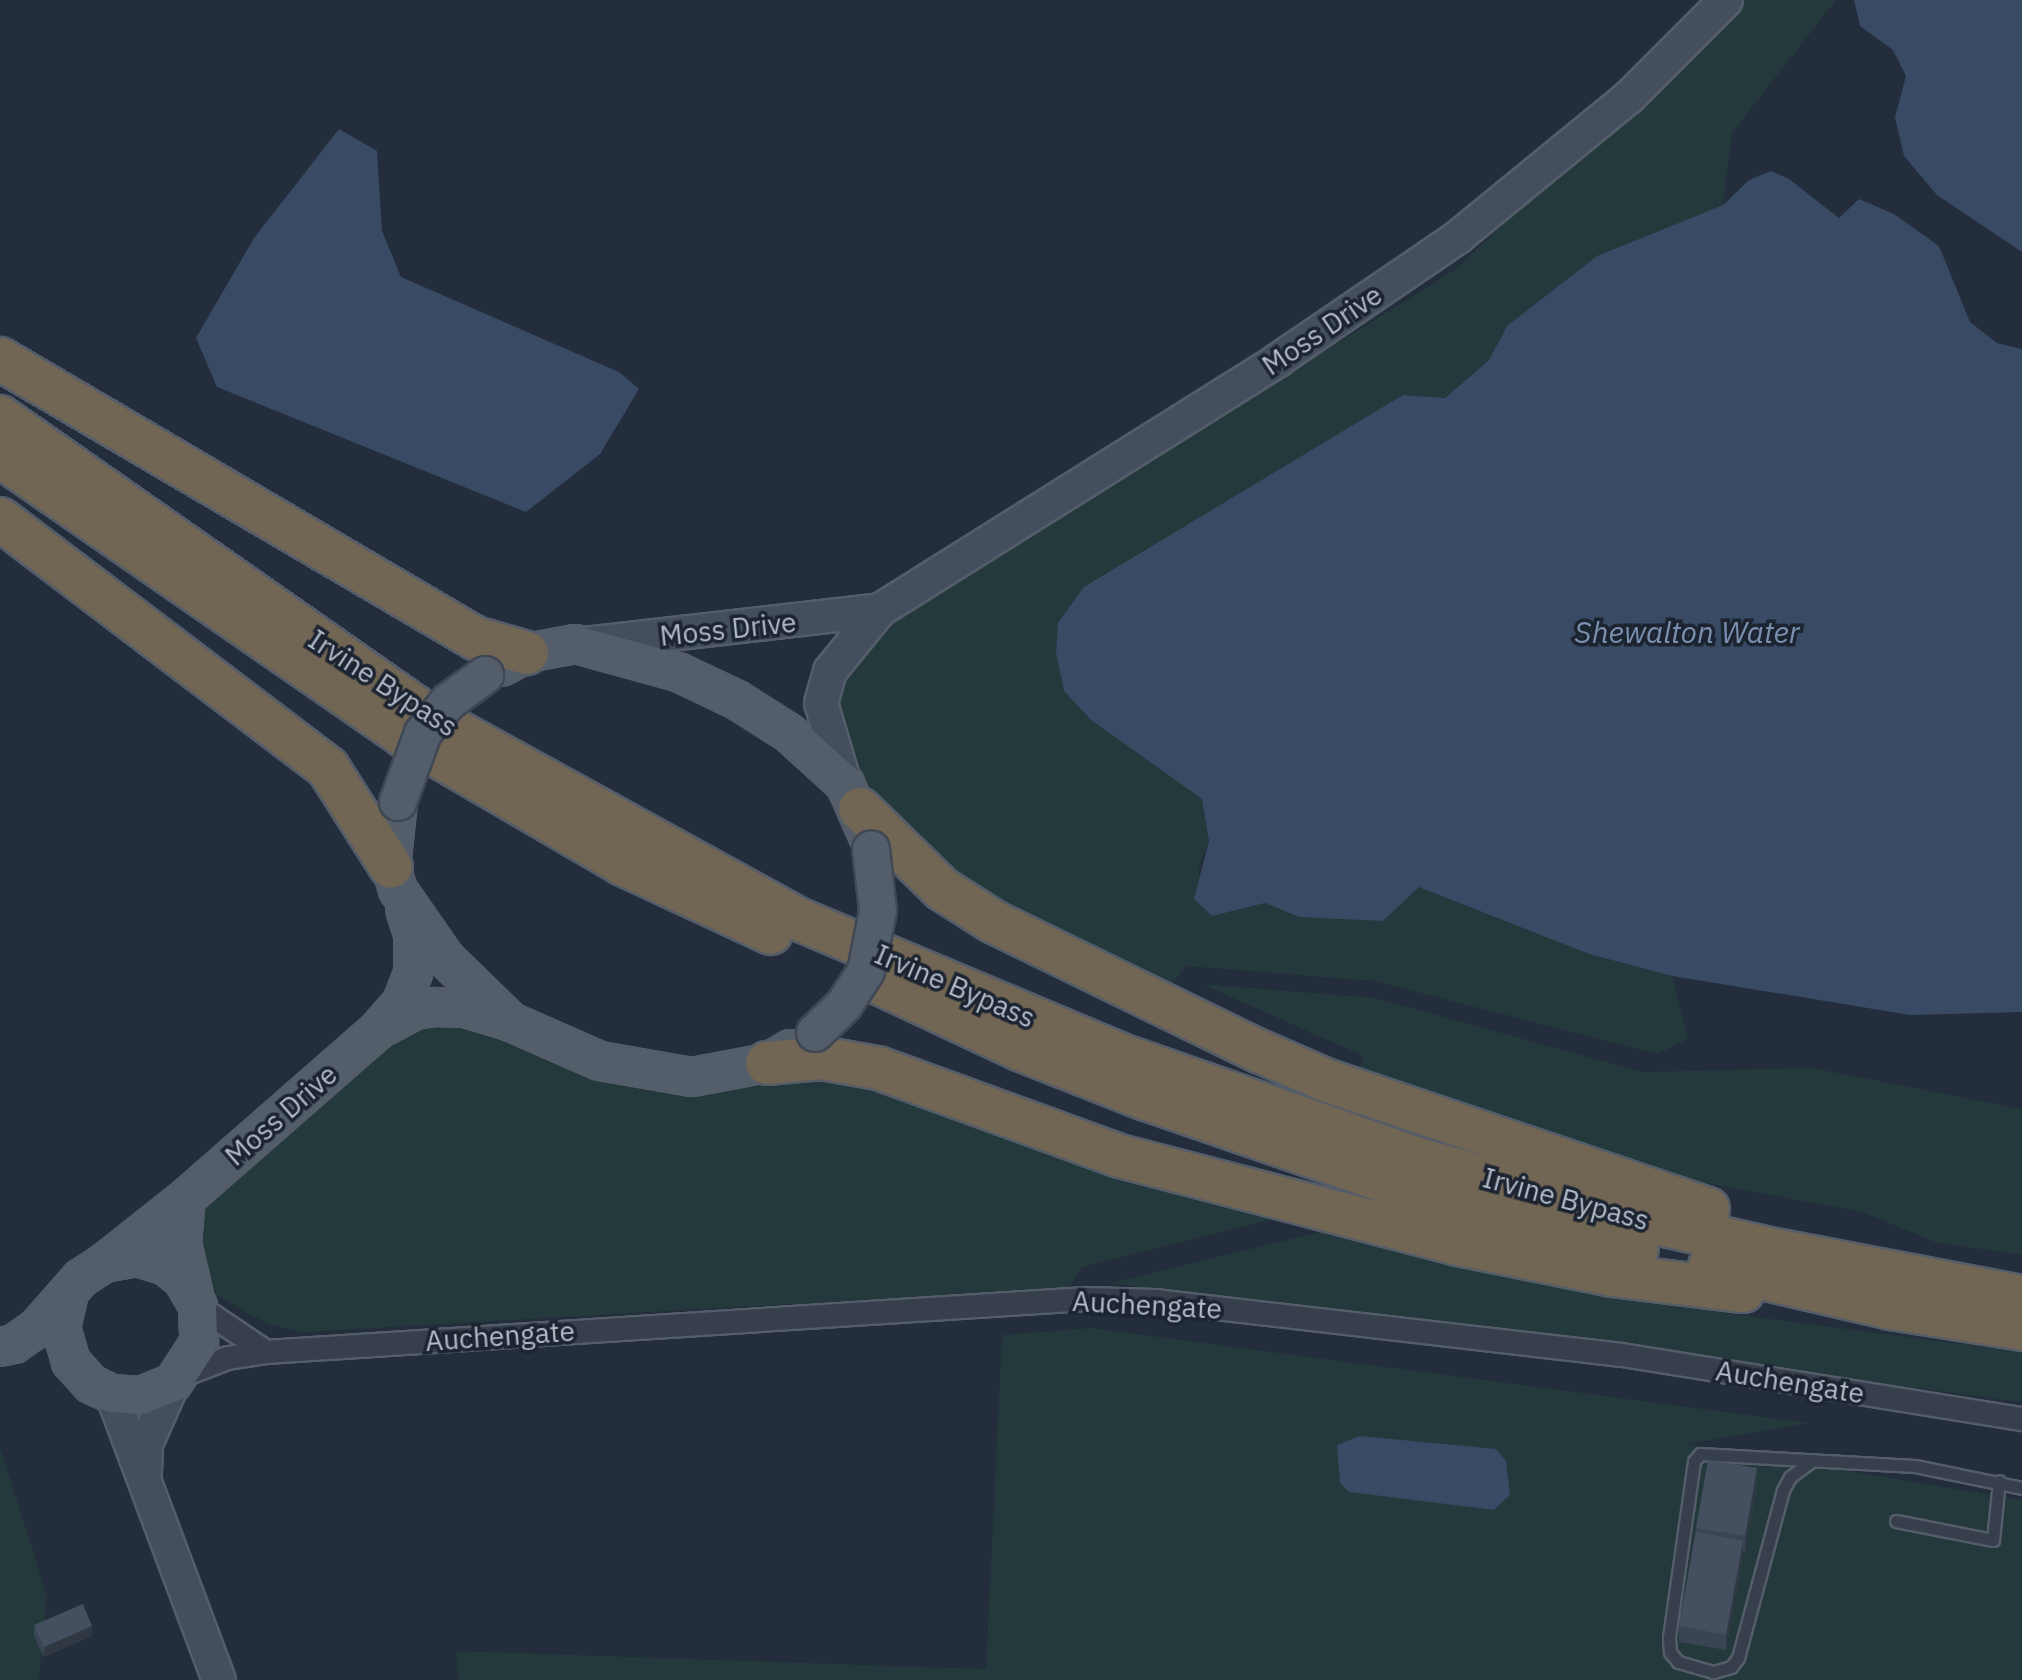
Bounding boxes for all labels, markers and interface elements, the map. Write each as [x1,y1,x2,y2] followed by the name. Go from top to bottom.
[1256,278,1388,382] street label: Moss Drive
[658,605,798,653] street label: Moss Drive
[1574,614,1800,650] water label: Shewalton Water
[302,622,464,744] street label: Irvine Bypass
[870,937,1040,1035] street label: Irvine Bypass
[218,1057,344,1173] street label: Moss Drive
[1479,1161,1653,1237] street label: Irvine Bypass
[1071,1284,1223,1326] street label: Auchengate
[424,1314,576,1358] street label: Auchengate
[1713,1354,1867,1410] street label: Auchengate

